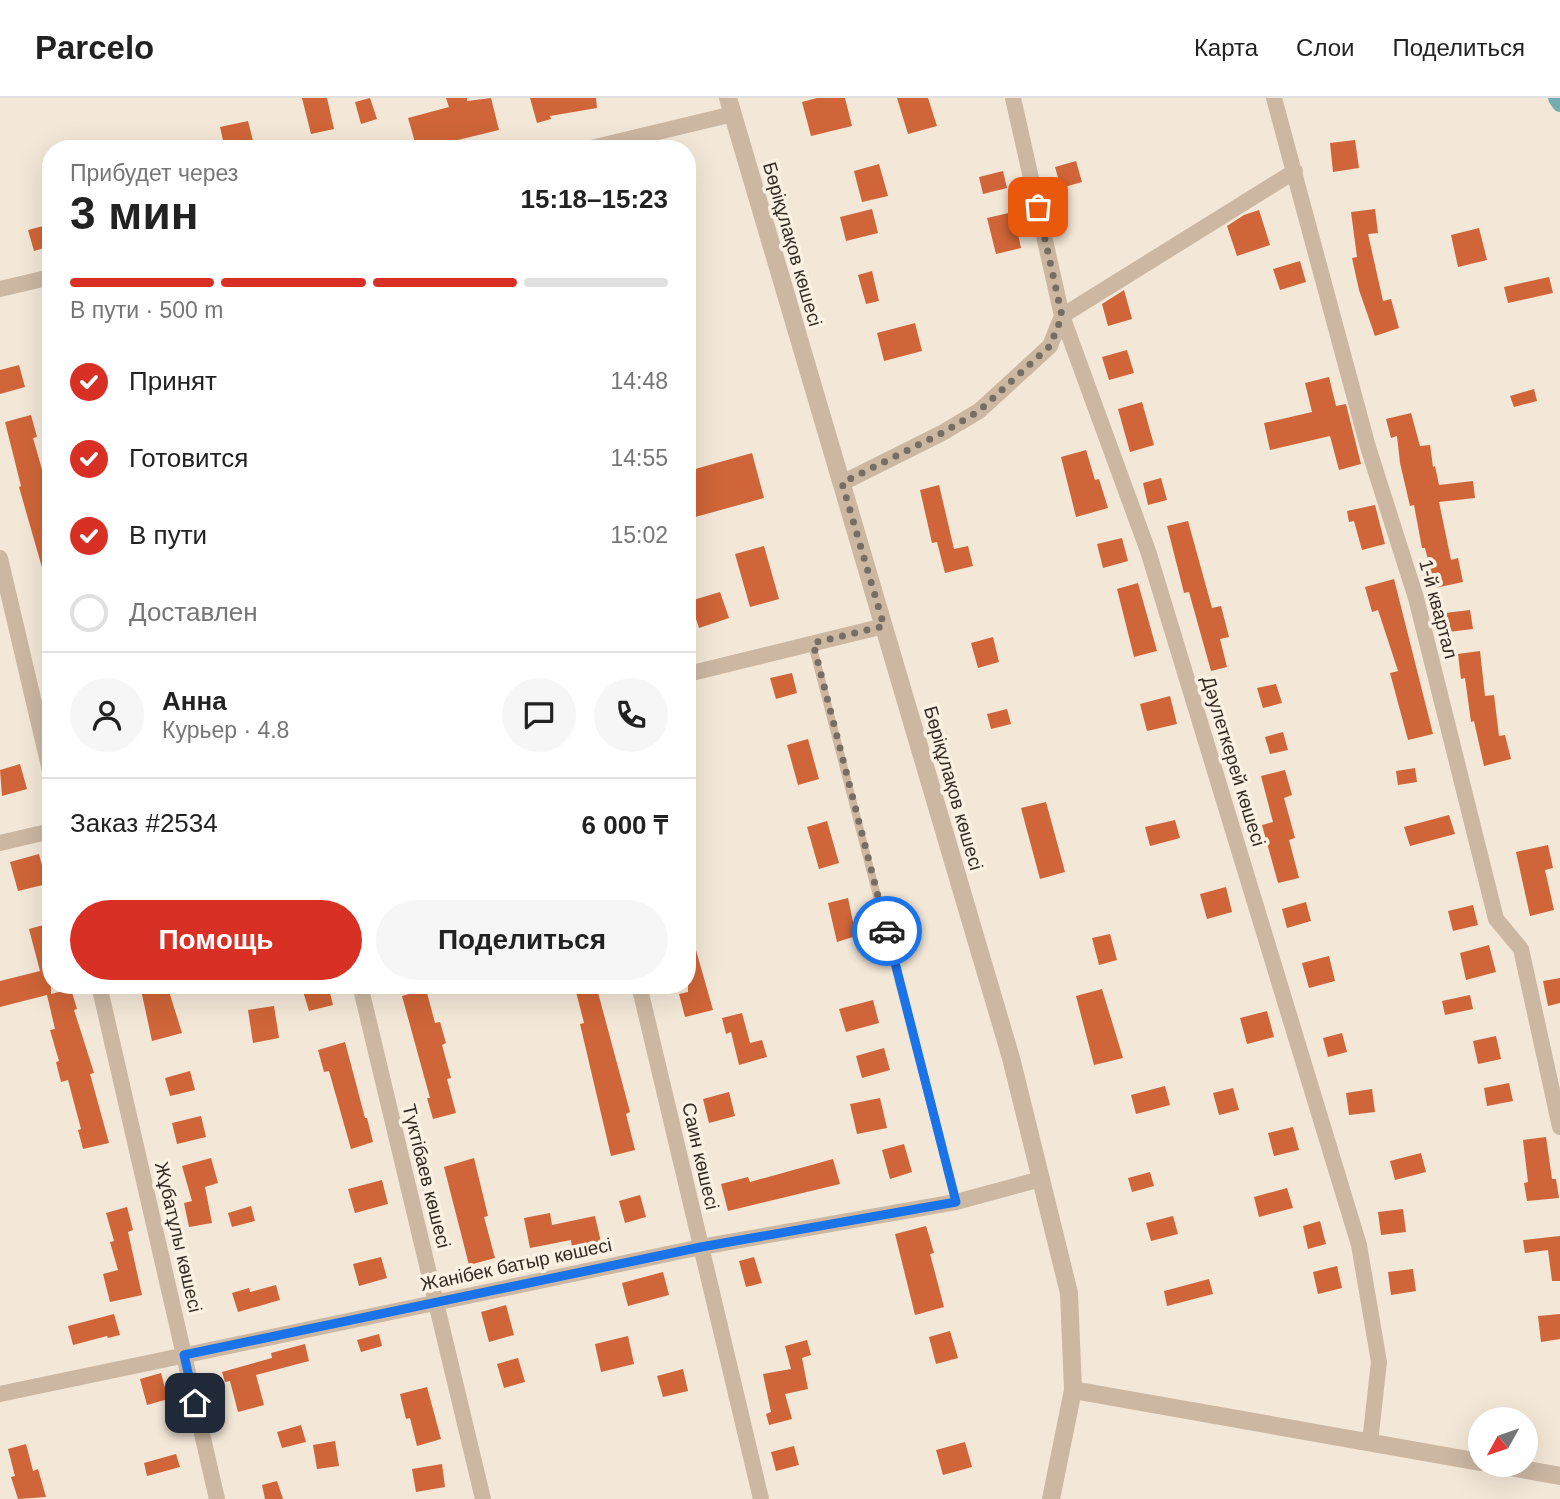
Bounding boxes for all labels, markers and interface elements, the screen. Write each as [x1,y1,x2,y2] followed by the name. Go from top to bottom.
[35,29,154,66] text: Parcelo
[1194,34,1258,61] text: Карта
[1296,34,1354,61] text: Слои
[1392,34,1525,61] text: Поделиться
[70,160,238,186] text: Прибудет через
[759,160,826,329] street label: Бөріқұлақов көшесі
[1008,177,1068,237] pin
[521,184,668,214] text: 15:18–15:23
[70,187,198,239] text: 3 мин
[1019,188,1057,226] icon: bag
[70,297,223,323] text: В пути · 500 m
[70,363,108,401] icon: check
[129,366,217,396] text: Принят
[610,368,668,394] text: 14:48
[70,440,108,478] icon: check
[129,443,248,473] text: Готовится
[610,445,668,471] text: 14:55
[70,517,108,555] icon: check
[129,520,207,550] text: В пути
[610,522,668,548] text: 15:02
[1415,557,1462,661] street label: 1-й квартал
[129,597,258,627] text: Доставлен
[1198,674,1269,849] street label: Дәулеткерей көшесі
[70,678,144,752] button: person
[502,678,576,752] button: chat
[594,678,668,752] button: phone
[162,686,227,716] text: Анна
[920,704,987,873] street label: Бөріқұлақов көшесі
[162,717,289,743] text: Курьер · 4.8
[70,808,218,838] text: Заказ #2534
[582,810,668,840] text: 6 000 ₸
[852,896,922,966] courier
[70,900,362,980] button: Помощь
[376,900,668,980] button: Поделиться
[868,912,906,950] icon: car
[678,1101,723,1212] street label: Саин көшесі
[398,1102,455,1250] street label: Түктібаев көшесі
[151,1160,206,1315] street label: Жұбатұлы көшесі
[419,1234,614,1295] street label: Жанібек батыр көшесі
[165,1373,225,1433] pin
[176,1384,214,1422] icon: home
[1468,1407,1538,1477] north arrow
[1468,1407,1538,1477] map controls

